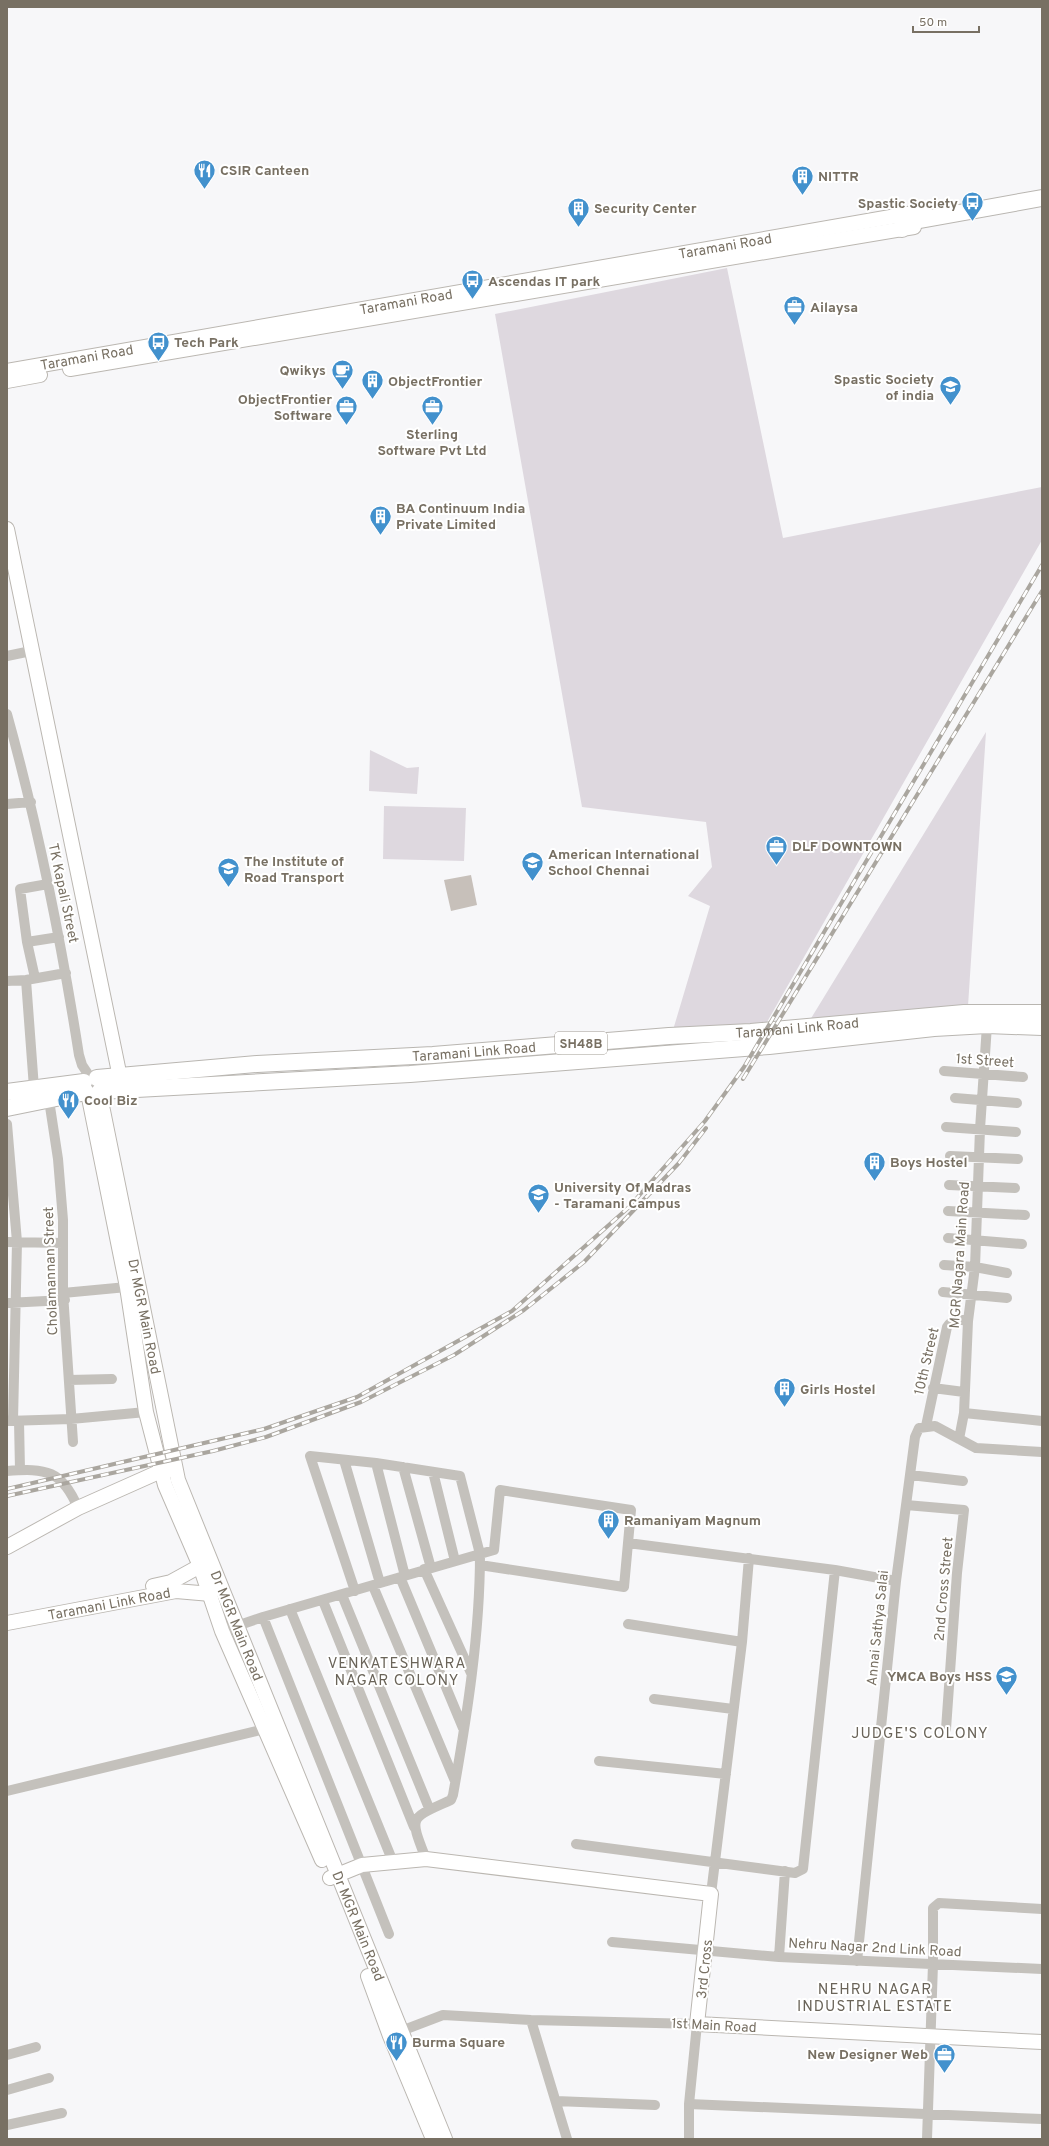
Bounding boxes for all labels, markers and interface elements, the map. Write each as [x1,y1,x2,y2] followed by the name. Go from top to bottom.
[913,8,979,34] scale bar
[919,15,947,31] text: 50 m
[192,157,218,190] restaurant icon: CSIR Canteen
[220,163,309,180] place label: CSIR Canteen
[790,163,816,196] building icon: NITTR
[818,169,859,186] place label: NITTR
[960,190,986,223] bus stop icon: Spastic Society
[565,195,591,228] building icon: Security Center
[858,196,958,213] place label: Spastic Society
[594,201,697,218] place label: Security Center
[678,231,773,264] street label: Taramani Road
[459,268,485,301] bus stop icon: Ascendas IT park
[488,274,601,291] place label: Ascendas IT park
[358,286,454,319] street label: Taramani Road
[781,294,807,327] office icon: Ailaysa
[810,300,858,317] place label: Ailaysa
[145,329,171,362] bus stop icon: Tech Park
[174,335,239,352] place label: Tech Park
[39,342,135,375] street label: Taramani Road
[329,357,355,390] cafe icon: Qwikys
[279,363,326,380] place label: Qwikys
[360,368,386,401] building icon: ObjectFrontier
[834,372,934,405] place label: Spastic Society of india
[388,374,483,391] place label: ObjectFrontier
[937,374,963,407] school or university icon: Spastic Society of india
[238,392,332,425] place label: ObjectFrontier Software
[419,393,445,426] office icon: Sterling Software Pvt Ltd
[334,394,360,427] office icon: ObjectFrontier Software
[377,427,487,460] place label: Sterling Software Pvt Ltd
[396,501,525,534] place label: BA Continuum India Private Limited
[368,503,394,536] building icon: BA Continuum India Private Limited
[763,833,789,866] office icon: DLF DOWNTOWN
[792,839,902,856] place label: DLF DOWNTOWN
[44,842,81,945] street label: TK Kapali Street
[548,847,699,880] place label: American International School Chennai
[519,849,545,882] school or university icon: American International School Chennai
[244,854,344,887] place label: The Institute of Road Transport
[215,856,241,889] school or university icon: The Institute of Road Transport
[735,1015,860,1043] street label: Taramani Link Road
[555,1032,607,1054] road number: SH48B
[412,1040,537,1066] street label: Taramani Link Road
[955,1051,1015,1072] street label: 1st Street
[56,1087,82,1120] restaurant icon: Cool Biz
[84,1093,138,1110] place label: Cool Biz
[861,1149,887,1182] building icon: Boys Hostel
[890,1155,967,1172] place label: Boys Hostel
[554,1180,691,1213] place label: University Of Madras - Taramani Campus
[947,1181,974,1329] street label: MGR Nagara Main Road
[526,1182,552,1215] school or university icon: University Of Madras - Taramani Campus
[41,1206,62,1336] street label: Cholamannan Street
[123,1258,163,1376] street label: Dr MGR Main Road
[911,1326,943,1397] street label: 10th Street
[772,1376,798,1409] building icon: Girls Hostel
[800,1382,876,1399] place label: Girls Hostel
[596,1507,622,1540] building icon: Ramaniyam Magnum
[624,1513,761,1530] place label: Ramaniyam Magnum
[931,1536,958,1642] street label: 2nd Cross Street
[206,1569,265,1684] street label: Dr MGR Main Road
[864,1569,893,1687] street label: Annai Sathya Salai
[47,1585,172,1625] street label: Taramani Link Road
[328,1655,466,1691] district label: VENKATESHWARA NAGAR COLONY
[994,1663,1020,1696] school or university icon: YMCA Boys HSS
[887,1669,992,1686] place label: YMCA Boys HSS
[851,1725,989,1744] district label: JUDGE'S COLONY
[327,1869,387,1984] street label: Dr MGR Main Road
[788,1935,962,1962] street label: Nehru Nagar 2nd Link Road
[694,1939,717,2000] street label: 3rd Cross
[797,1981,953,2017] district label: NEHRU NAGAR INDUSTRIAL ESTATE
[671,2016,757,2037] street label: 1st Main Road
[383,2029,409,2062] restaurant icon: Burma Square
[412,2035,505,2052] place label: Burma Square
[931,2041,957,2074] office icon: New Designer Web
[807,2047,928,2064] place label: New Designer Web

